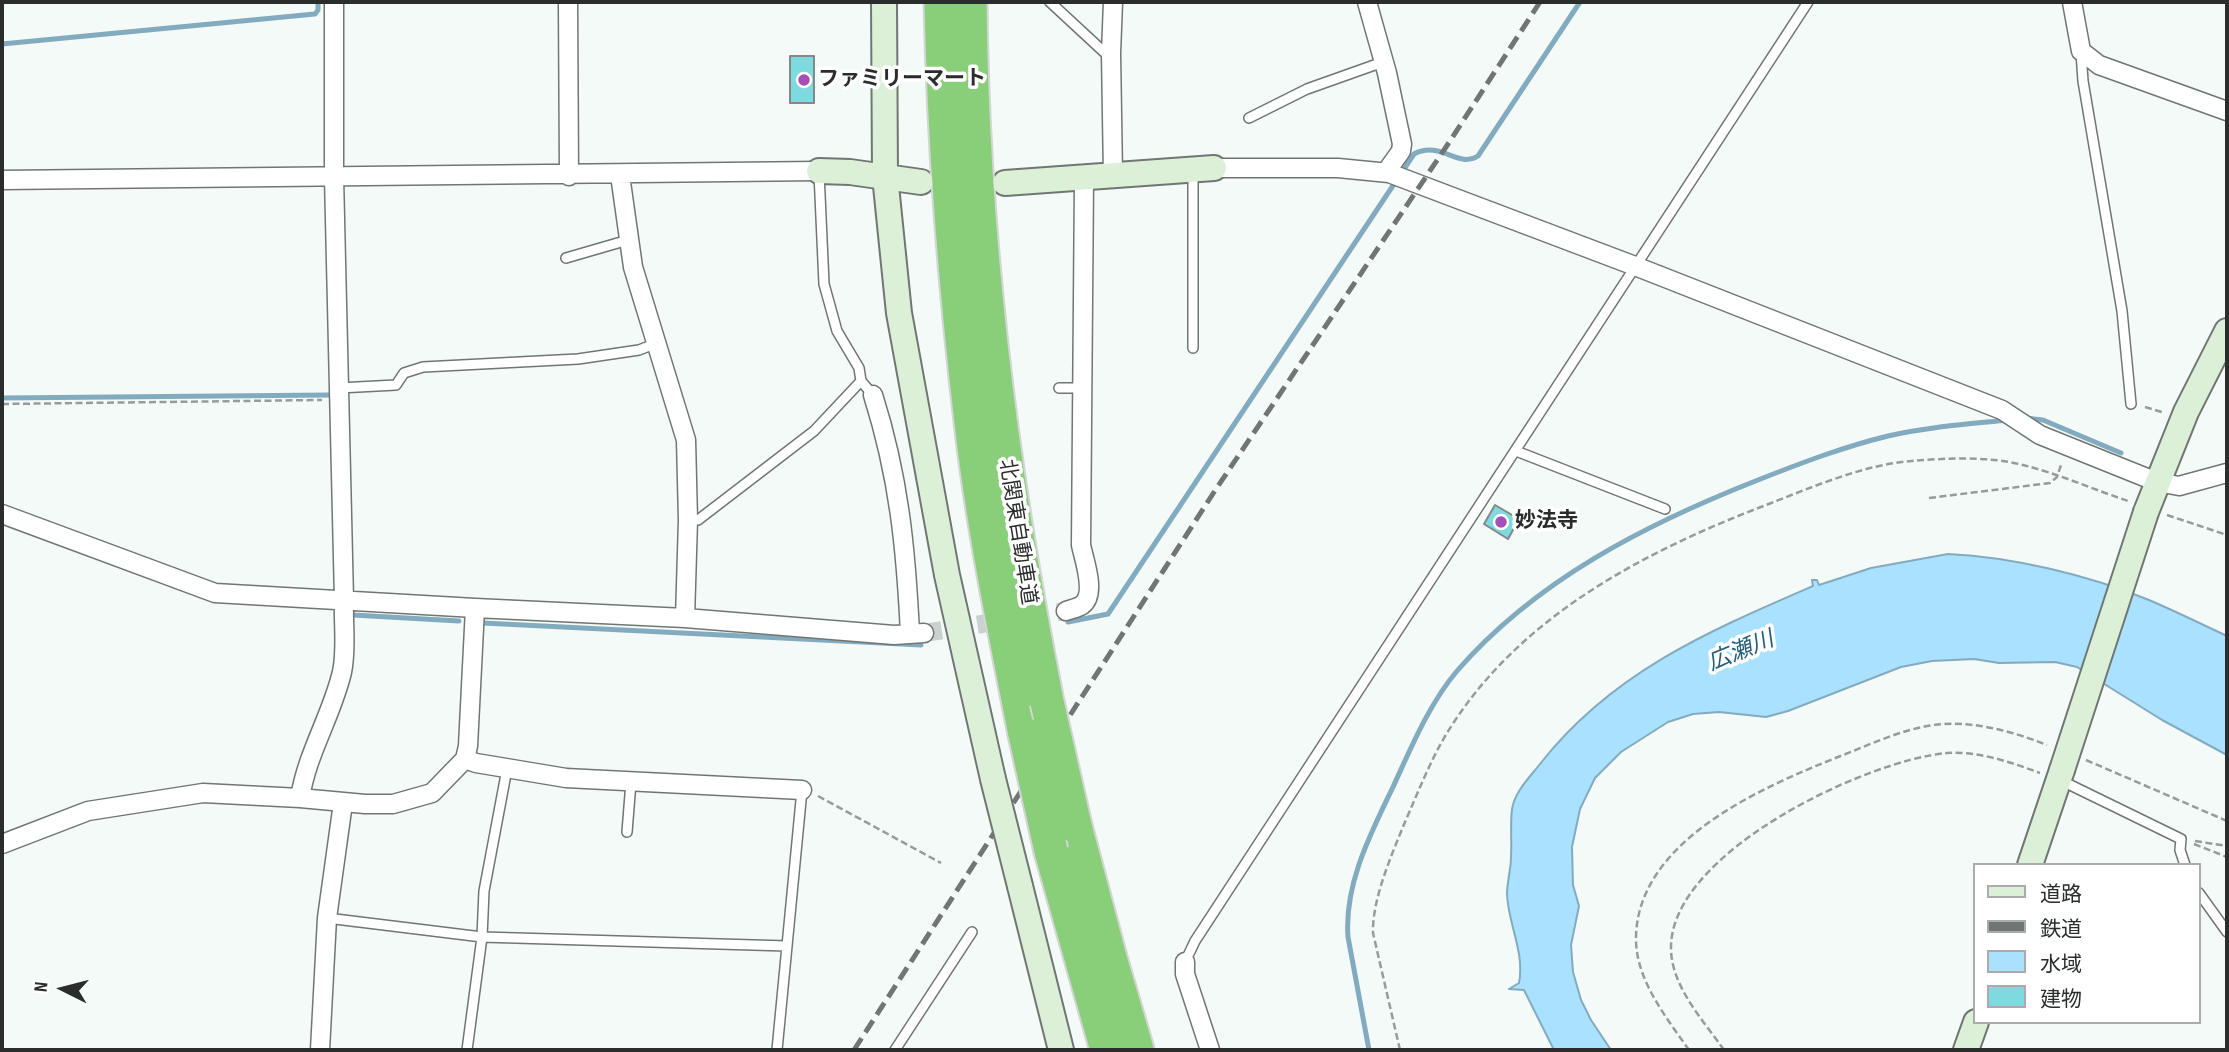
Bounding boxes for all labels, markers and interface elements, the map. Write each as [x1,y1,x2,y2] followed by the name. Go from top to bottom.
[818,67,986,93] place label: ファミリーマート
[796,72,812,88] marker: ファミリーマート
[993,457,1041,607] street label: 北関東自動車道
[1515,509,1578,535] place label: 妙法寺
[1493,514,1509,530] marker: 妙法寺
[1704,626,1778,678] water label: 広瀬川
[1974,863,2201,1024] legend
[2040,882,2082,907] text: 道路
[2040,917,2082,942] text: 鉄道
[2040,952,2082,977] text: 水域
[28,954,98,1024] north arrow
[30,981,54,993] text: N
[2040,987,2082,1012] text: 建物

